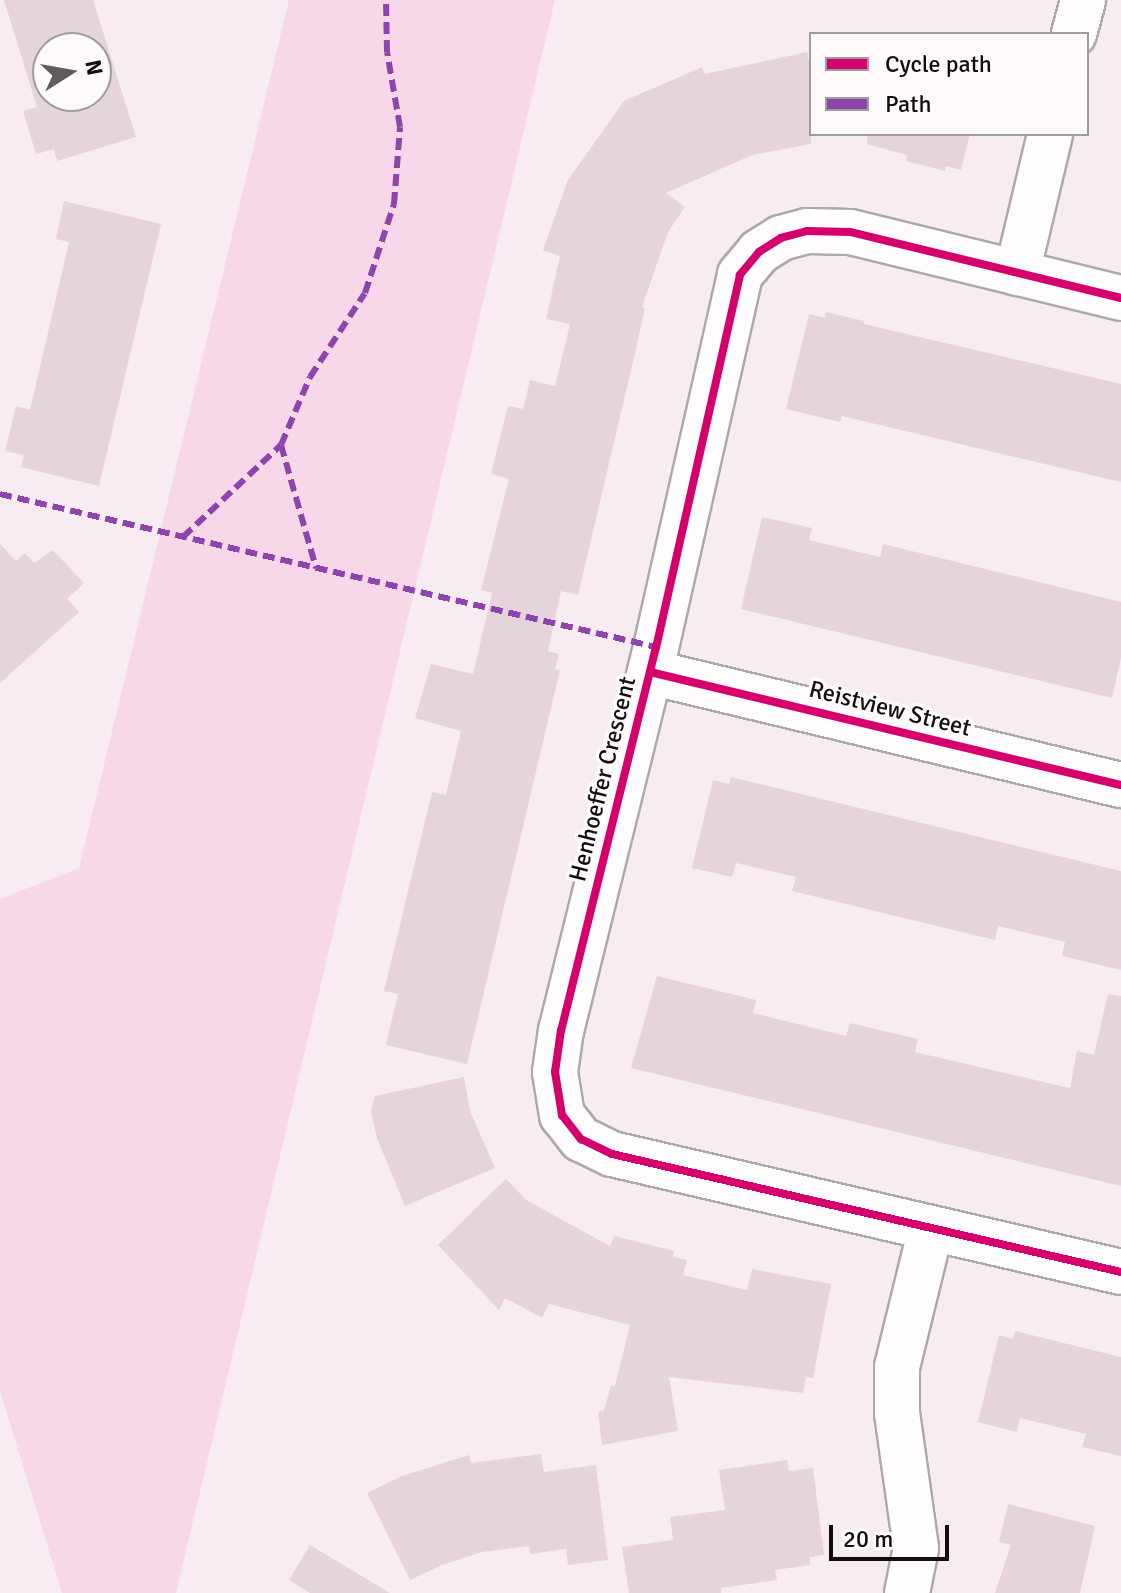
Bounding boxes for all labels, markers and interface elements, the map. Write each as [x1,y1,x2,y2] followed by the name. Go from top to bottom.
[32,32,112,112] north arrow
[809,32,1089,136] legend
[885,49,992,79] text: Cycle path
[79,58,109,78] text: N
[885,89,931,119] text: Path
[564,674,642,884] street label: Henhoeffer Crescent
[806,675,974,743] street label: Reistview Street
[833,1509,953,1559] scale bar
[843,1524,893,1554] text: 20 m

